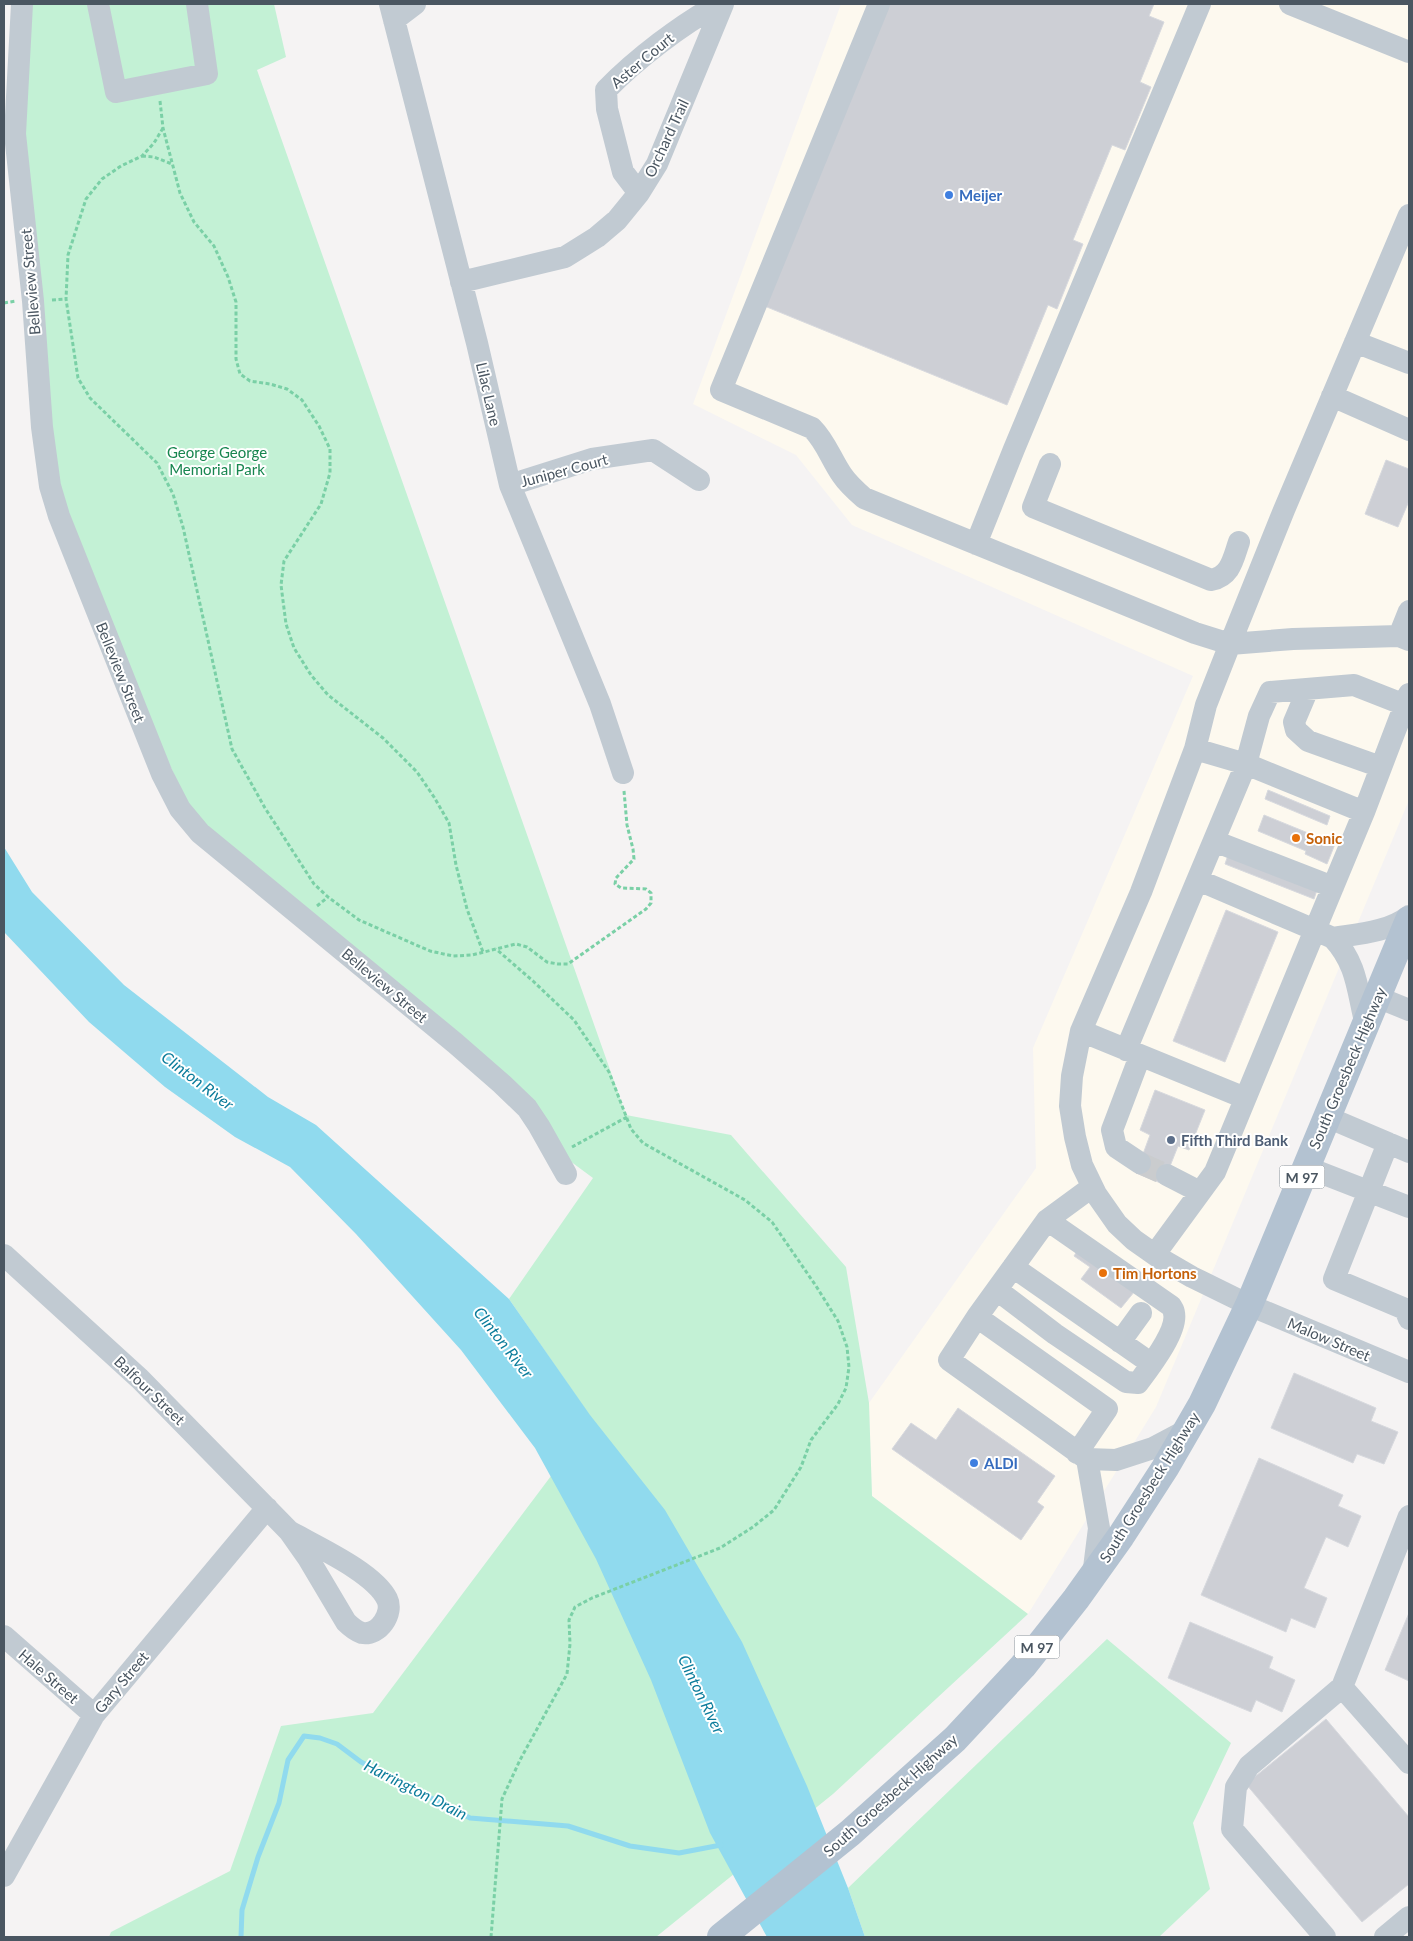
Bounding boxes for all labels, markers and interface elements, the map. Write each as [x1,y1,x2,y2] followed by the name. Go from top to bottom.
[607,28,678,91] street label: Aster Court
[640,96,692,180] street label: Orchard Trail
[959,186,1003,204] place label: Meijer
[943,189,955,201] marker: Meijer
[16,228,44,336] street label: Belleview Street
[473,360,505,428] street label: Lilac Lane
[167,443,267,478] park label: George George Memorial Park
[519,450,610,490] street label: Juniper Court
[93,619,149,725] street label: Belleview Street
[1306,829,1342,847] place label: Sonic
[1290,832,1302,844] marker: Sonic
[338,944,432,1026] street label: Belleview Street
[1305,984,1389,1152] street label: South Groesbeck Highway
[158,1047,238,1114] water label: Clinton River
[1181,1131,1289,1149] place label: Fifth Third Bank
[1165,1134,1177,1146] marker: Fifth Third Bank
[1280,1166,1324,1188] road number: M 97
[1113,1264,1197,1282] place label: Tim Hortons
[1097,1267,1109,1279] marker: Tim Hortons
[470,1303,538,1382] water label: Clinton River
[1285,1314,1374,1365] street label: Malow Street
[111,1352,189,1428] street label: Balfour Street
[1095,1408,1203,1566] street label: South Groesbeck Highway
[983,1454,1018,1472] place label: ALDI
[968,1457,980,1469] marker: ALDI
[1014,1635,1060,1658] road number: M 97
[15,1645,83,1707] street label: Hale Street
[90,1647,152,1716] street label: Gary Street
[675,1652,729,1737] water label: Clinton River
[819,1730,961,1860] street label: South Groesbeck Highway
[361,1755,471,1823] water label: Harrington Drain

